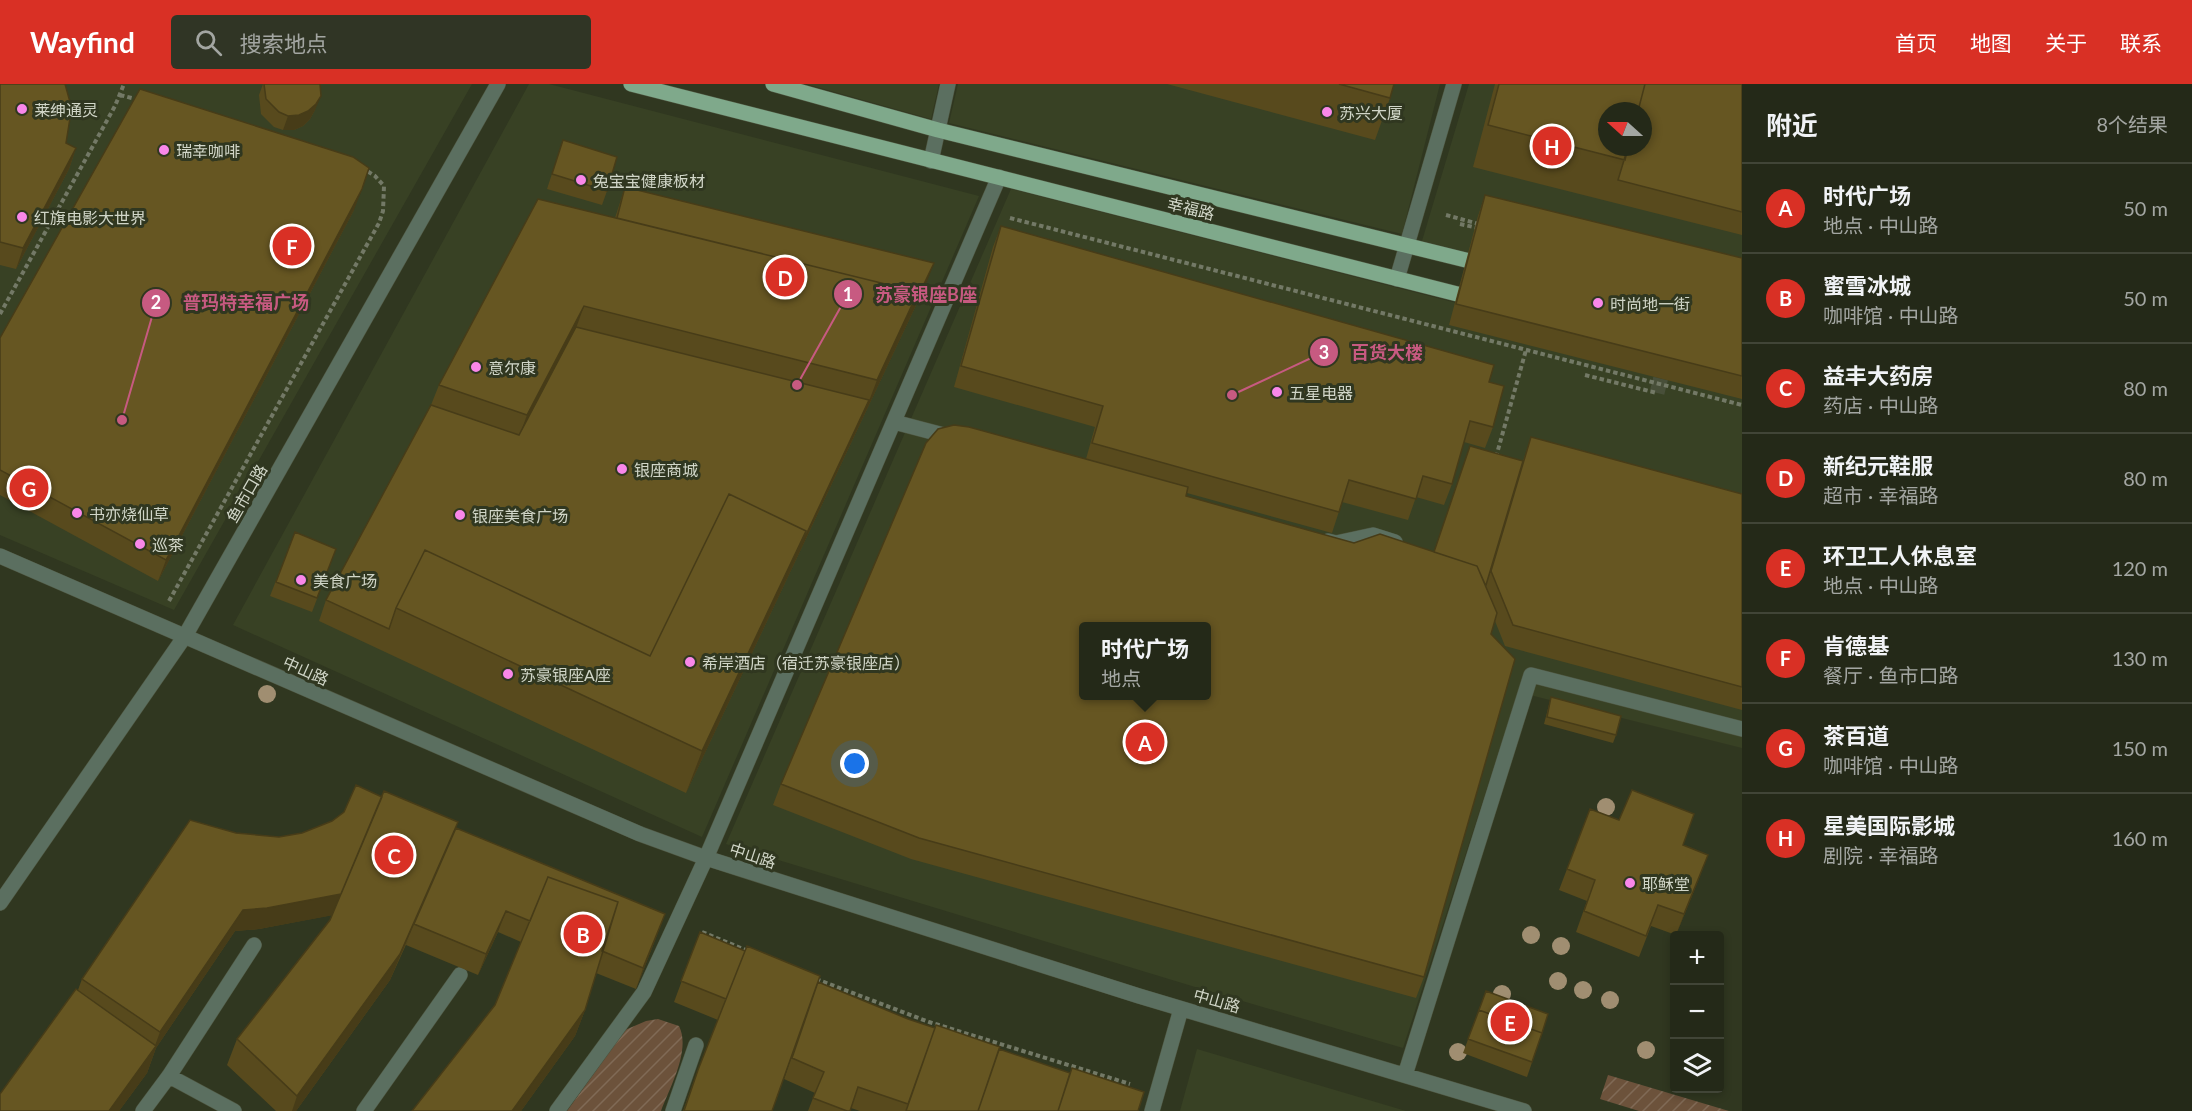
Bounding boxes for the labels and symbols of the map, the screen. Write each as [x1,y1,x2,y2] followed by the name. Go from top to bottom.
[34,100,98,119] place label: 莱绅通灵
[15,102,29,116] marker: 莱绅通灵
[1598,102,1652,156] north arrow
[1339,103,1403,122] place label: 苏兴大厦
[1320,105,1334,119] marker: 苏兴大厦
[1532,124,1572,168] pin: H
[176,141,240,160] place label: 瑞幸咖啡
[157,143,171,157] marker: 瑞幸咖啡
[593,171,705,190] place label: 兔宝宝健康板材
[574,173,588,187] marker: 兔宝宝健康板材
[1165,193,1217,223] street label: 幸福路
[34,208,146,227] place label: 红旗电影大世界
[15,210,29,224] marker: 红旗电影大世界
[272,224,312,268] pin: F
[766,254,804,300] pin: D
[833,276,989,312] callout: 苏豪银座B座
[843,283,853,305] text: 1
[875,283,977,305] text: 苏豪银座B座
[141,285,321,321] callout: 普玛特幸福广场
[151,291,161,313] text: 2
[183,291,309,313] text: 普玛特幸福广场
[1610,294,1690,313] place label: 时尚地一街
[1591,296,1605,310] marker: 时尚地一街
[1309,334,1435,370] callout: 百货大楼
[1319,341,1329,363] text: 3
[1351,341,1423,363] text: 百货大楼
[488,358,536,377] place label: 意尔康
[469,360,483,374] marker: 意尔康
[1289,383,1353,402] place label: 五星电器
[1270,385,1284,399] marker: 五星电器
[634,460,698,479] place label: 银座商城
[222,461,270,525] street label: 鱼市口路
[615,462,629,476] marker: 银座商城
[9,466,48,510] pin: G
[89,504,169,523] place label: 书亦烧仙草
[70,506,84,520] marker: 书亦烧仙草
[472,506,568,525] place label: 银座美食广场
[453,508,467,522] marker: 银座美食广场
[152,535,184,554] place label: 巡茶
[133,537,147,551] marker: 巡茶
[313,571,377,590] place label: 美食广场
[294,573,308,587] marker: 美食广场
[280,652,332,688] street label: 中山路
[702,653,910,672] place label: 希岸酒店（宿迁苏豪银座店）
[683,655,697,669] marker: 希岸酒店（宿迁苏豪银座店）
[520,665,611,684] place label: 苏豪银座A座
[501,667,515,681] marker: 苏豪银座A座
[1126,720,1164,764] pin: A
[840,749,869,778] your location
[374,832,414,878] pin: C
[727,839,779,871] street label: 中山路
[1642,874,1690,893] place label: 耶稣堂
[1623,876,1637,890] marker: 耶稣堂
[564,912,602,956] pin: B
[1191,984,1243,1016] street label: 中山路
[1490,1000,1530,1044] pin: E

